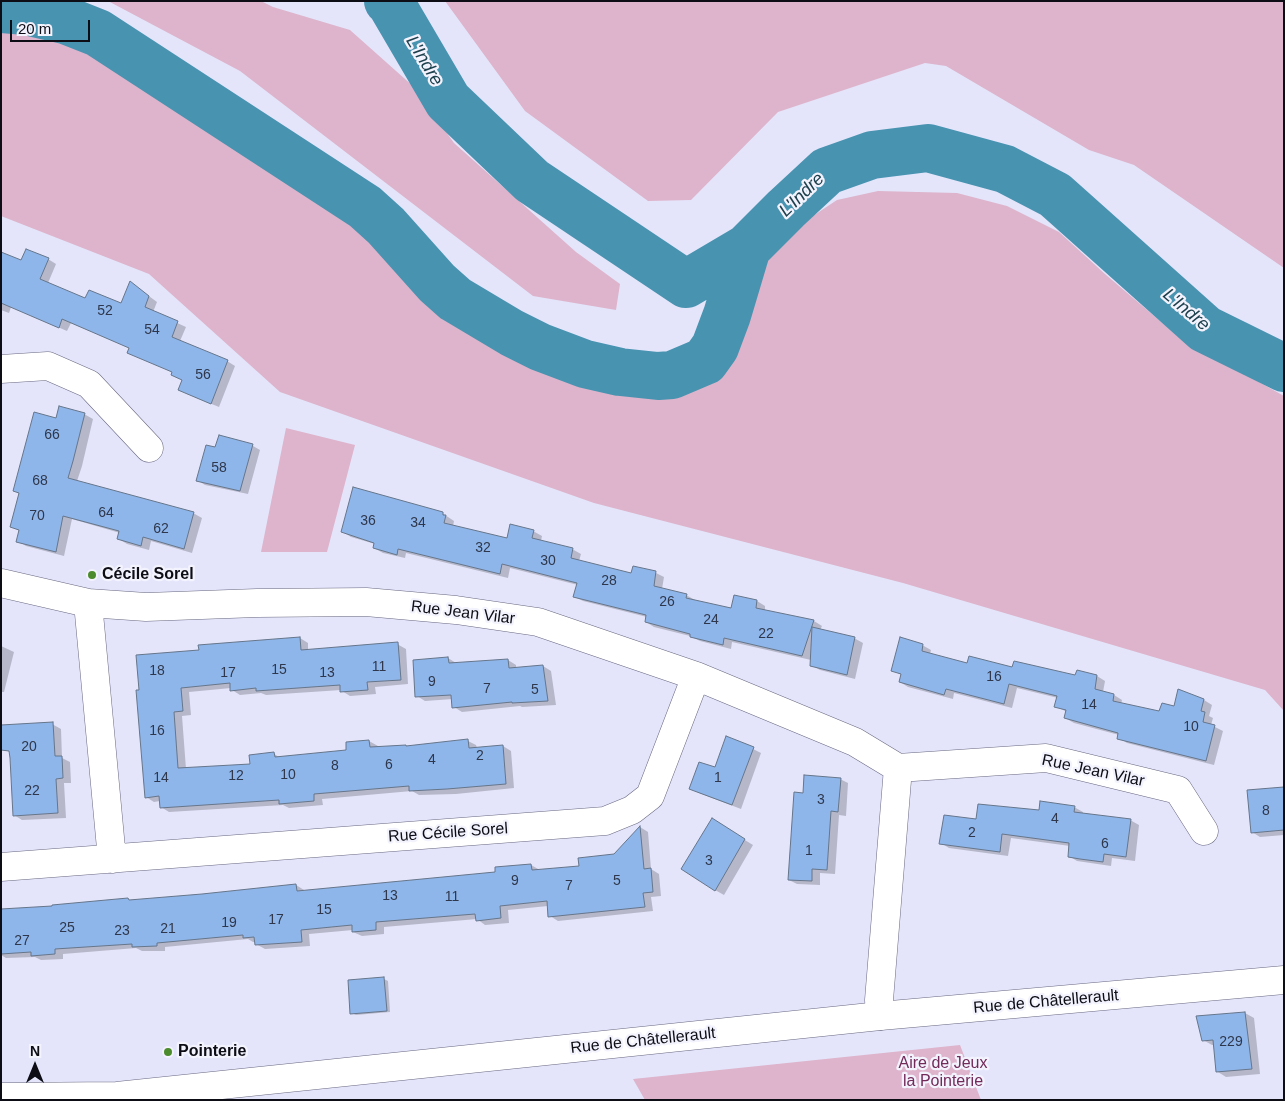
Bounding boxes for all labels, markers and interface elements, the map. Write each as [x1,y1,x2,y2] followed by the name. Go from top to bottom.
[12,10,92,42] scale bar
[18,20,51,37] text: 20 m
[401,32,447,90] water label: L'Indre
[775,168,829,222] water label: L'Indre
[1158,284,1214,336] water label: L'Indre
[97,303,113,319] house number: 52
[144,322,160,338] house number: 54
[195,367,211,383] house number: 56
[44,427,60,443] house number: 66
[211,460,227,476] house number: 58
[32,473,48,489] house number: 68
[98,505,114,521] house number: 64
[29,508,45,524] house number: 70
[360,513,376,529] house number: 36
[410,515,426,531] house number: 34
[153,521,169,537] house number: 62
[475,540,491,556] house number: 32
[540,553,556,569] house number: 30
[102,565,194,585] place label: Cécile Sorel
[86,569,98,581] marker: Cécile Sorel
[601,573,617,589] house number: 28
[659,594,675,610] house number: 26
[410,597,516,629] street label: Rue Jean Vilar
[703,612,719,628] house number: 24
[758,626,774,642] house number: 22
[372,659,386,675] house number: 11
[271,662,287,678] house number: 15
[149,663,165,679] house number: 18
[220,665,236,681] house number: 17
[319,665,335,681] house number: 13
[986,669,1002,685] house number: 16
[428,674,436,690] house number: 9
[483,681,491,697] house number: 7
[531,682,539,698] house number: 5
[1081,697,1097,713] house number: 14
[1183,719,1199,735] house number: 10
[149,723,165,739] house number: 16
[21,739,37,755] house number: 20
[476,748,484,764] house number: 2
[1040,751,1146,791] street label: Rue Jean Vilar
[428,752,436,768] house number: 4
[385,757,393,773] house number: 6
[331,758,339,774] house number: 8
[280,767,296,783] house number: 10
[228,768,244,784] house number: 12
[153,770,169,786] house number: 14
[714,770,722,786] house number: 1
[24,783,40,799] house number: 22
[817,792,825,808] house number: 3
[1262,803,1270,819] house number: 8
[1051,811,1059,827] house number: 4
[387,819,509,847] street label: Rue Cécile Sorel
[968,825,976,841] house number: 2
[1101,836,1109,852] house number: 6
[805,843,813,859] house number: 1
[705,853,713,869] house number: 3
[511,873,519,889] house number: 9
[613,873,621,889] house number: 5
[565,878,573,894] house number: 7
[382,888,398,904] house number: 13
[445,889,459,905] house number: 11
[316,902,332,918] house number: 15
[268,912,284,928] house number: 17
[221,915,237,931] house number: 19
[59,920,75,936] house number: 25
[160,921,176,937] house number: 21
[114,923,130,939] house number: 23
[14,933,30,949] house number: 27
[973,986,1119,1018] street label: Rue de Châtellerault
[569,1024,717,1058] street label: Rue de Châtellerault
[1219,1034,1243,1050] house number: 229
[10,1041,60,1091] north arrow
[178,1042,246,1062] place label: Pointerie
[30,1043,40,1059] text: N
[162,1046,174,1058] marker: Pointerie
[899,1054,987,1092] park label: Aire de Jeux la Pointerie

